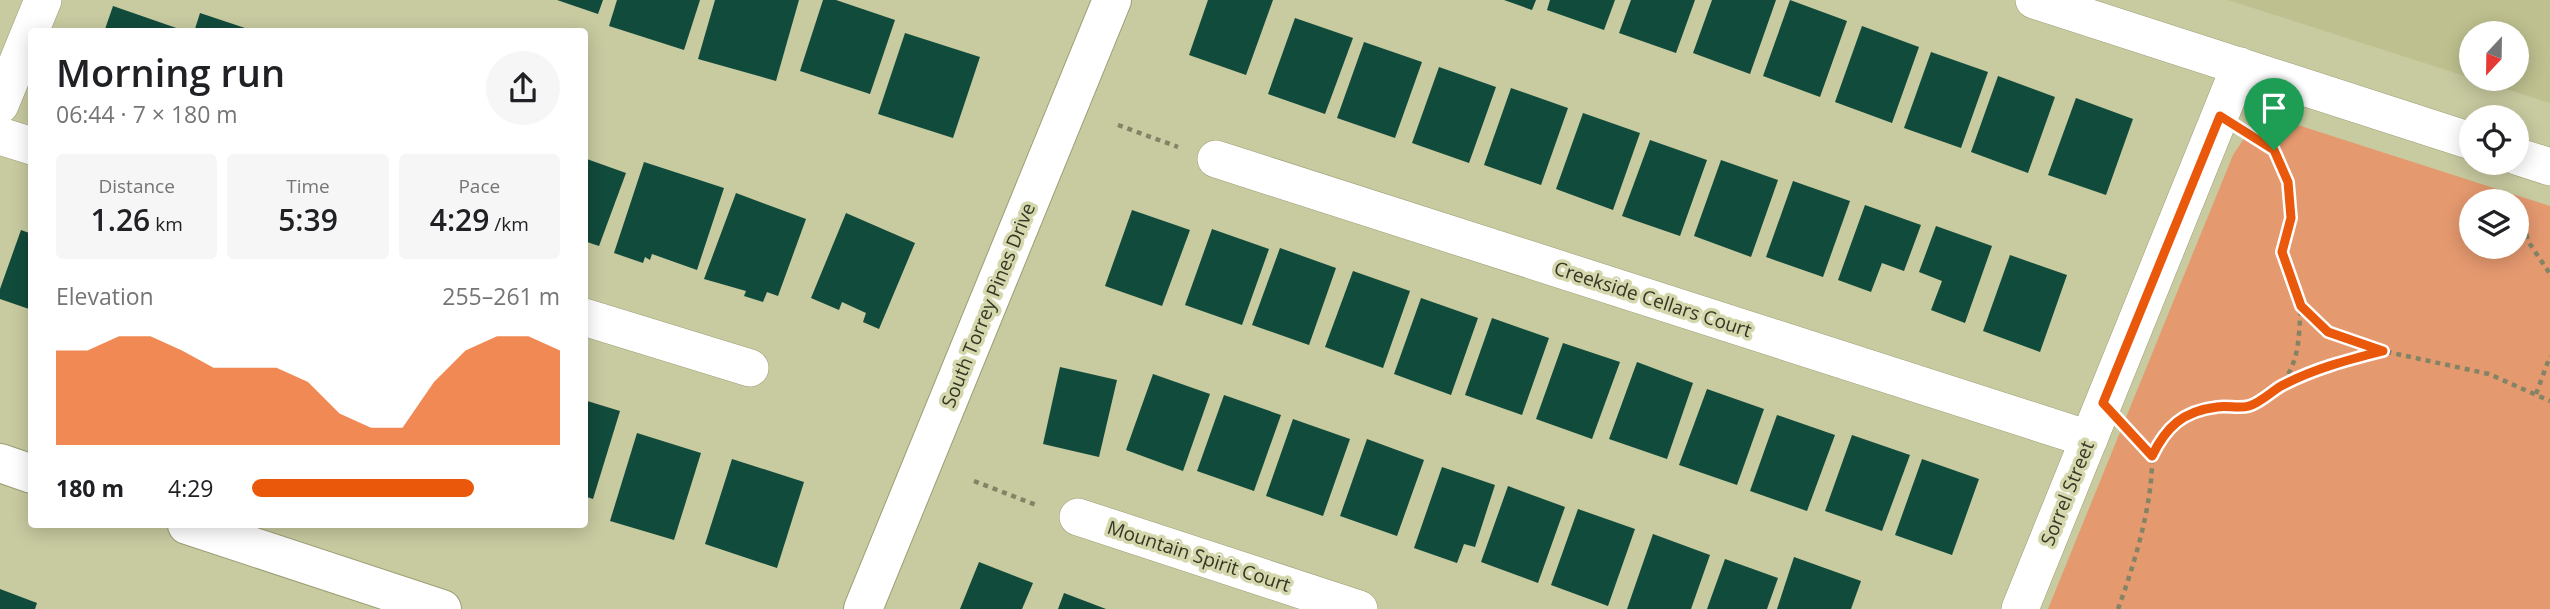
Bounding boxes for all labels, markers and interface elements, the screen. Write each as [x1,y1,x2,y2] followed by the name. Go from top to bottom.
[2459,21,2529,91] north arrow
[2459,21,2529,259] map controls
[56,46,285,98] text: Morning run
[486,51,560,125] button: share
[2244,78,2304,150] pin
[2255,89,2293,127] icon: arrive
[56,98,238,130] text: 06:44 · 7 × 180 m
[2459,105,2529,175] button: locate
[98,173,175,199] text: Distance
[286,173,330,199] text: Time
[458,173,500,199] text: Pace
[2459,189,2529,259] button: layers
[91,199,150,240] text: 1.26
[278,199,338,240] text: 5:39
[430,199,489,240] text: 4:29
[935,199,1041,411] street label: South Torrey Pines Drive
[150,211,183,237] text: km
[489,211,529,237] text: /km
[1551,255,1755,343] street label: Creekside Cellars Court
[56,280,154,312] text: Elevation
[442,280,560,312] text: 255–261 m
[2034,437,2100,549] street label: Sorrel Street
[56,472,124,504] text: 180 m
[168,472,214,504] text: 4:29
[1104,514,1294,598] street label: Mountain Spirit Court

